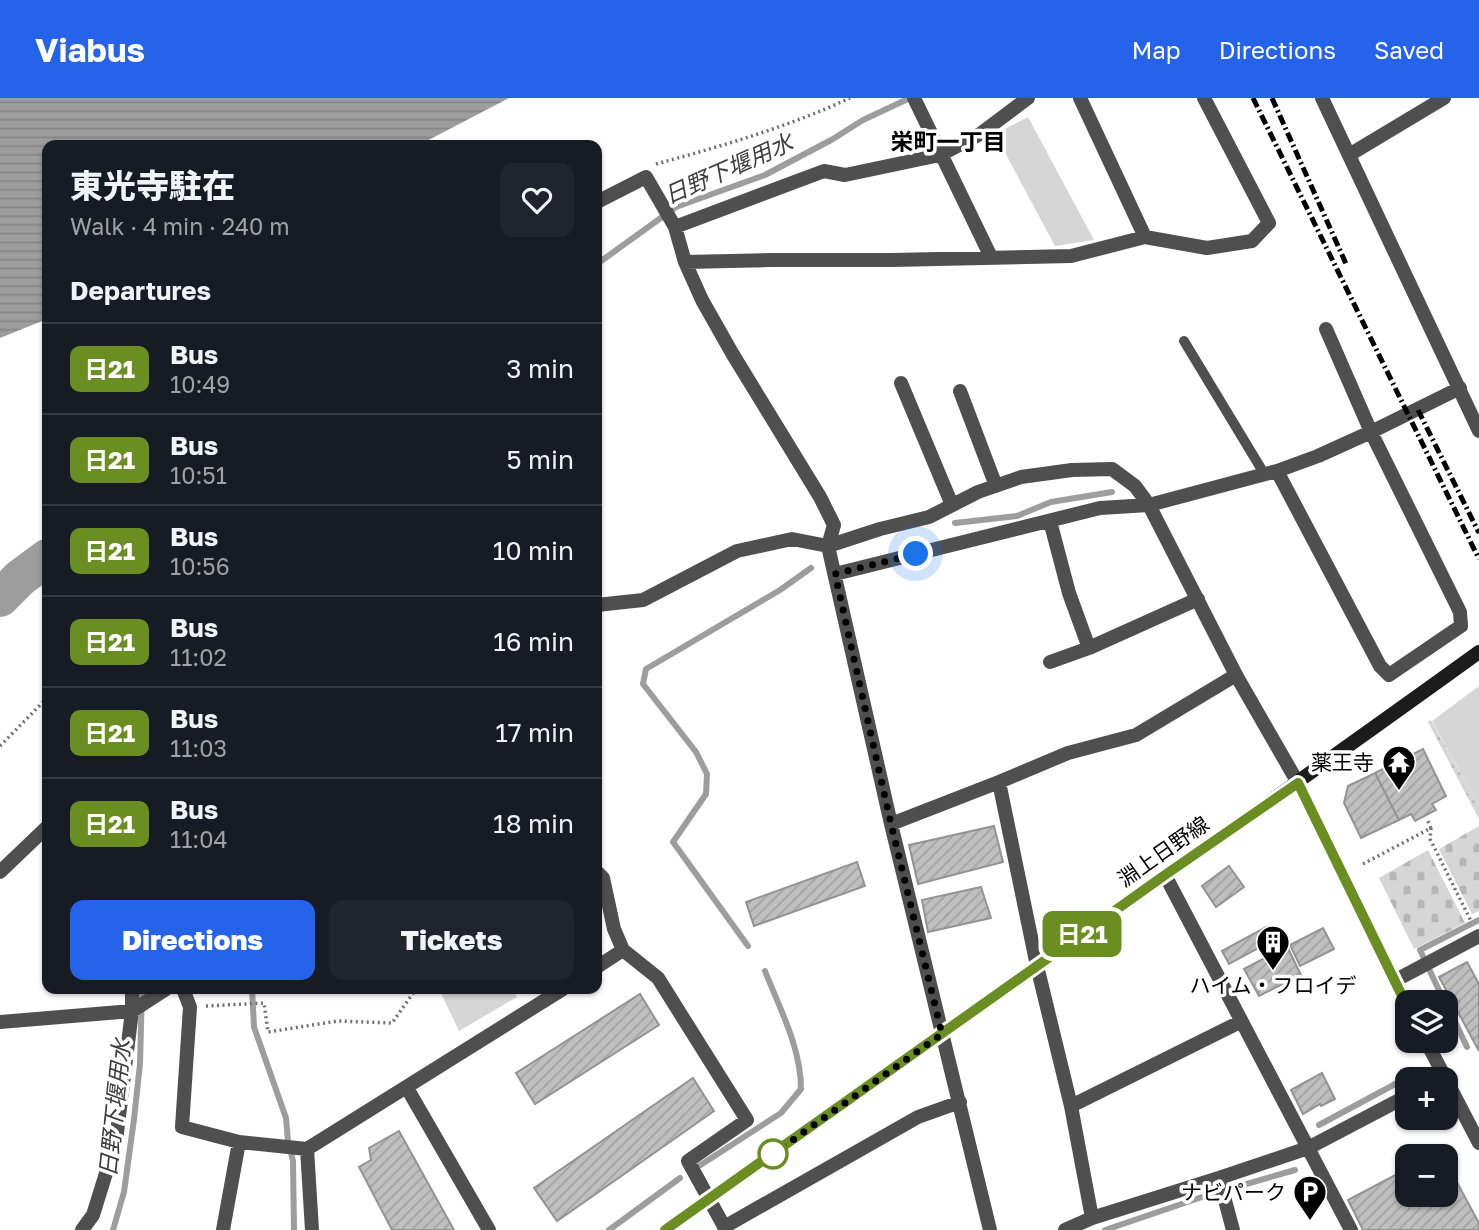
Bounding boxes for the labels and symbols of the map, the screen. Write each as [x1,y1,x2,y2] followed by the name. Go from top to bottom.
[659,126,799,209] water label: 日野下堰用水
[891,127,1006,155] district label: 栄町一丁目
[898,536,933,571] your location
[1380,743,1418,792] temple icon: 薬王寺
[1311,749,1374,775] place label: 薬王寺
[1113,810,1213,892] street label: 淵上日野線
[1042,911,1122,957] line badge: 日21
[1254,923,1292,972] building icon: ハイム・フロイデ
[1189,972,1357,998] place label: ハイム・フロイデ
[93,1035,135,1178] water label: 日野下堰用水
[758,1139,788,1169] unlabelled marker
[1291,1173,1329,1222] parking icon: ナビパーク
[1181,1179,1286,1205] place label: ナビパーク

